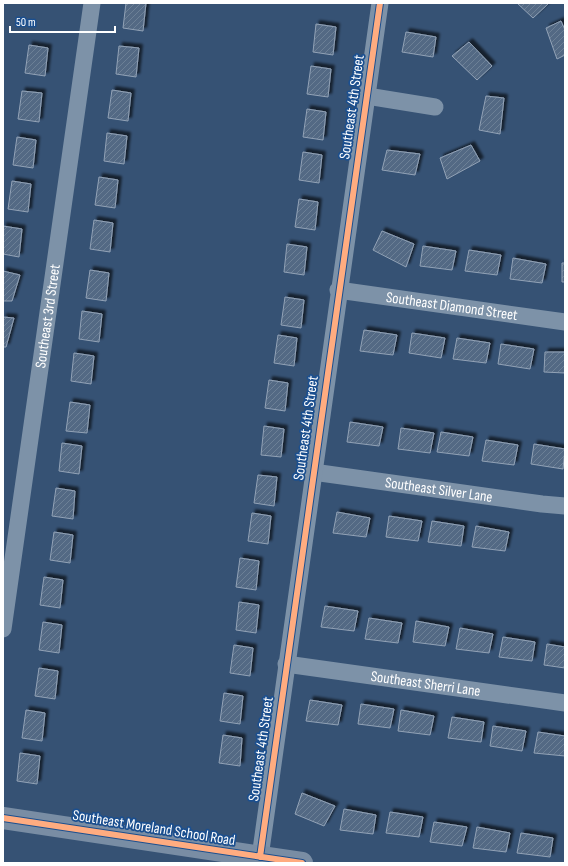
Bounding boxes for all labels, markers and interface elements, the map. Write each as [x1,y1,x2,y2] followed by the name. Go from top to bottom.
[10,8,115,34] scale bar
[16,15,36,30] text: 50 m
[335,53,369,160] street label: Southeast 4th Street
[31,262,64,369] street label: Southeast 3rd Street
[385,287,519,325] street label: Southeast Diamond Street
[289,374,323,481] street label: Southeast 4th Street
[384,473,494,506] street label: Southeast Silver Lane
[370,666,482,701] street label: Southeast Sherri Lane
[244,695,278,802] street label: Southeast 4th Street
[71,806,237,850] street label: Southeast Moreland School Road

